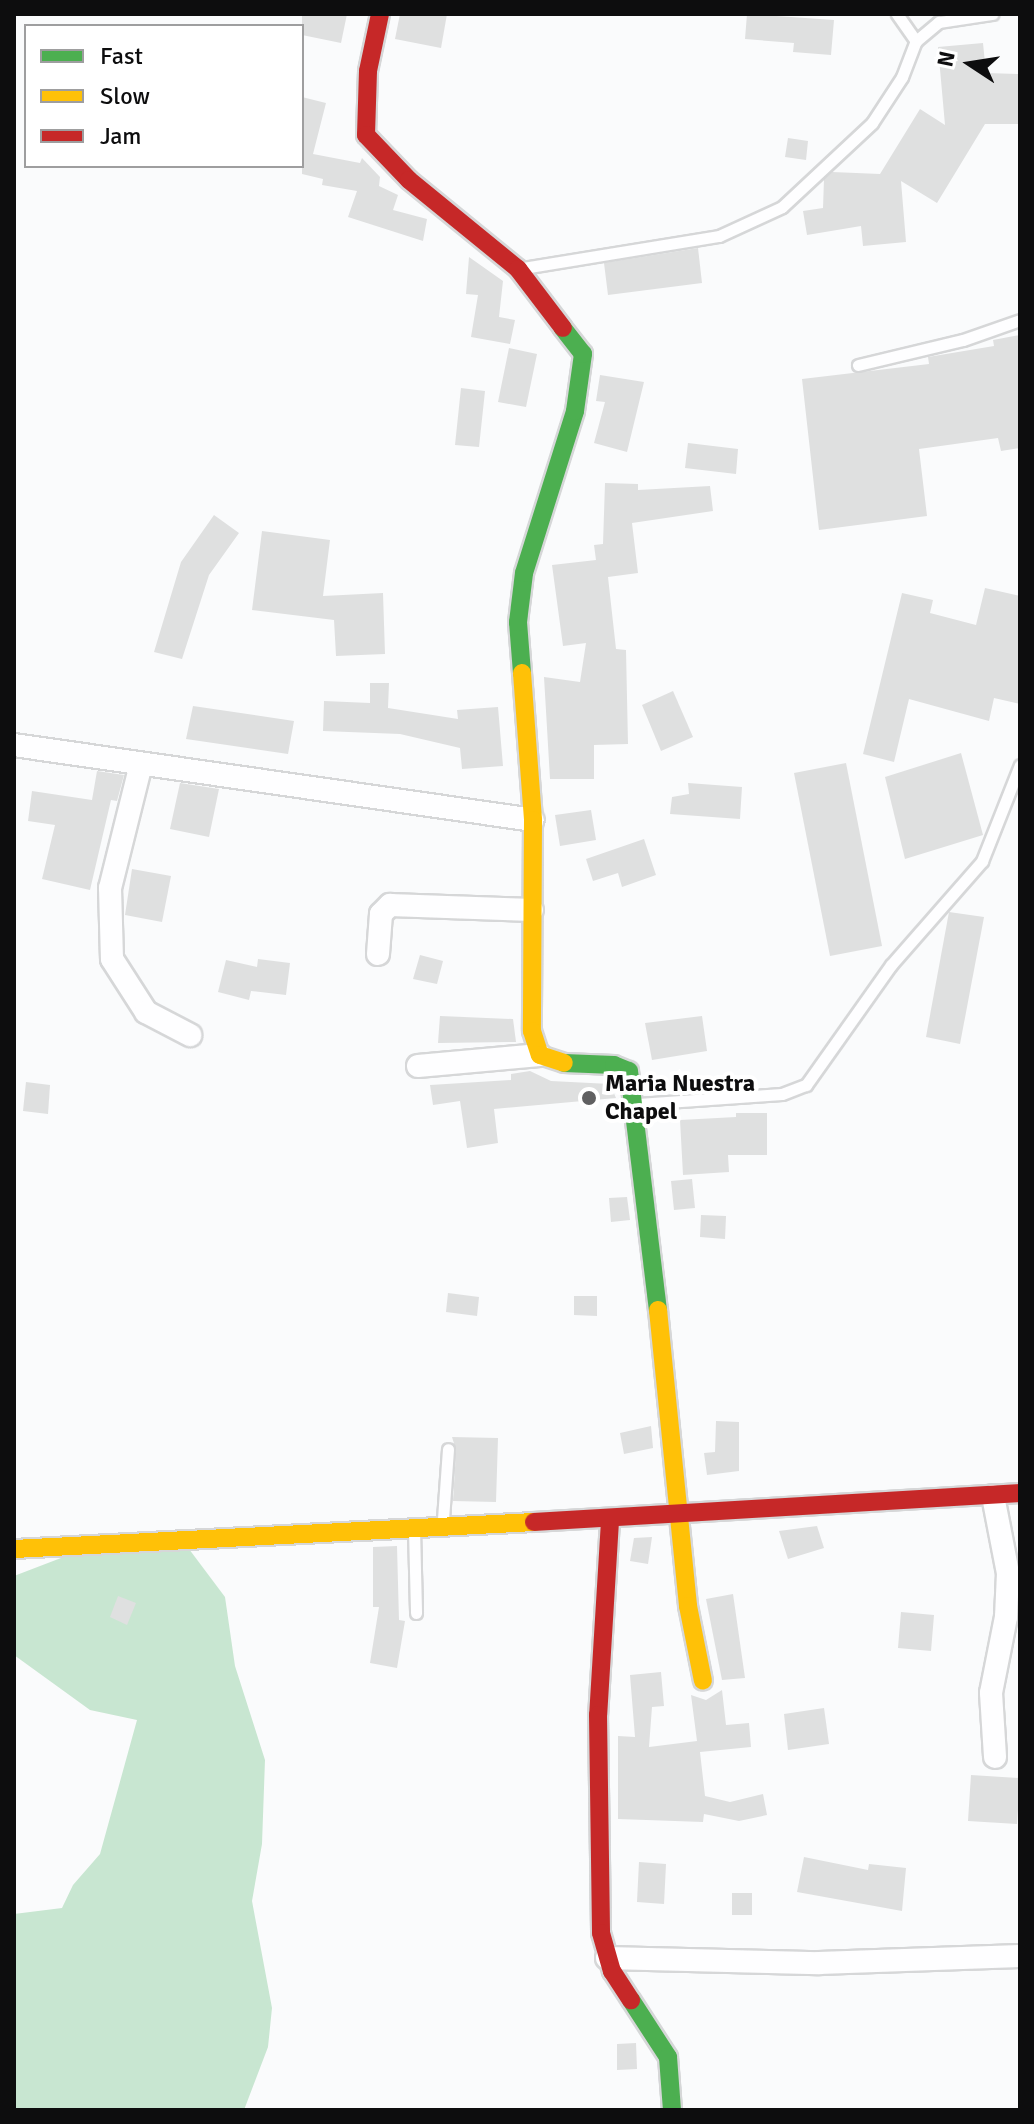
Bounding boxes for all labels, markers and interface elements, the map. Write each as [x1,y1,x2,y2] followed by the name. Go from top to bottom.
[24,24,304,168] legend
[930,24,1010,104] north arrow
[100,41,143,71] text: Fast
[931,49,961,69] text: N
[100,81,150,111] text: Slow
[100,121,141,151] text: Jam
[605,1070,755,1126] place label: Maria Nuestra Chapel
[580,1089,598,1107] marker: Maria Nuestra Chapel

